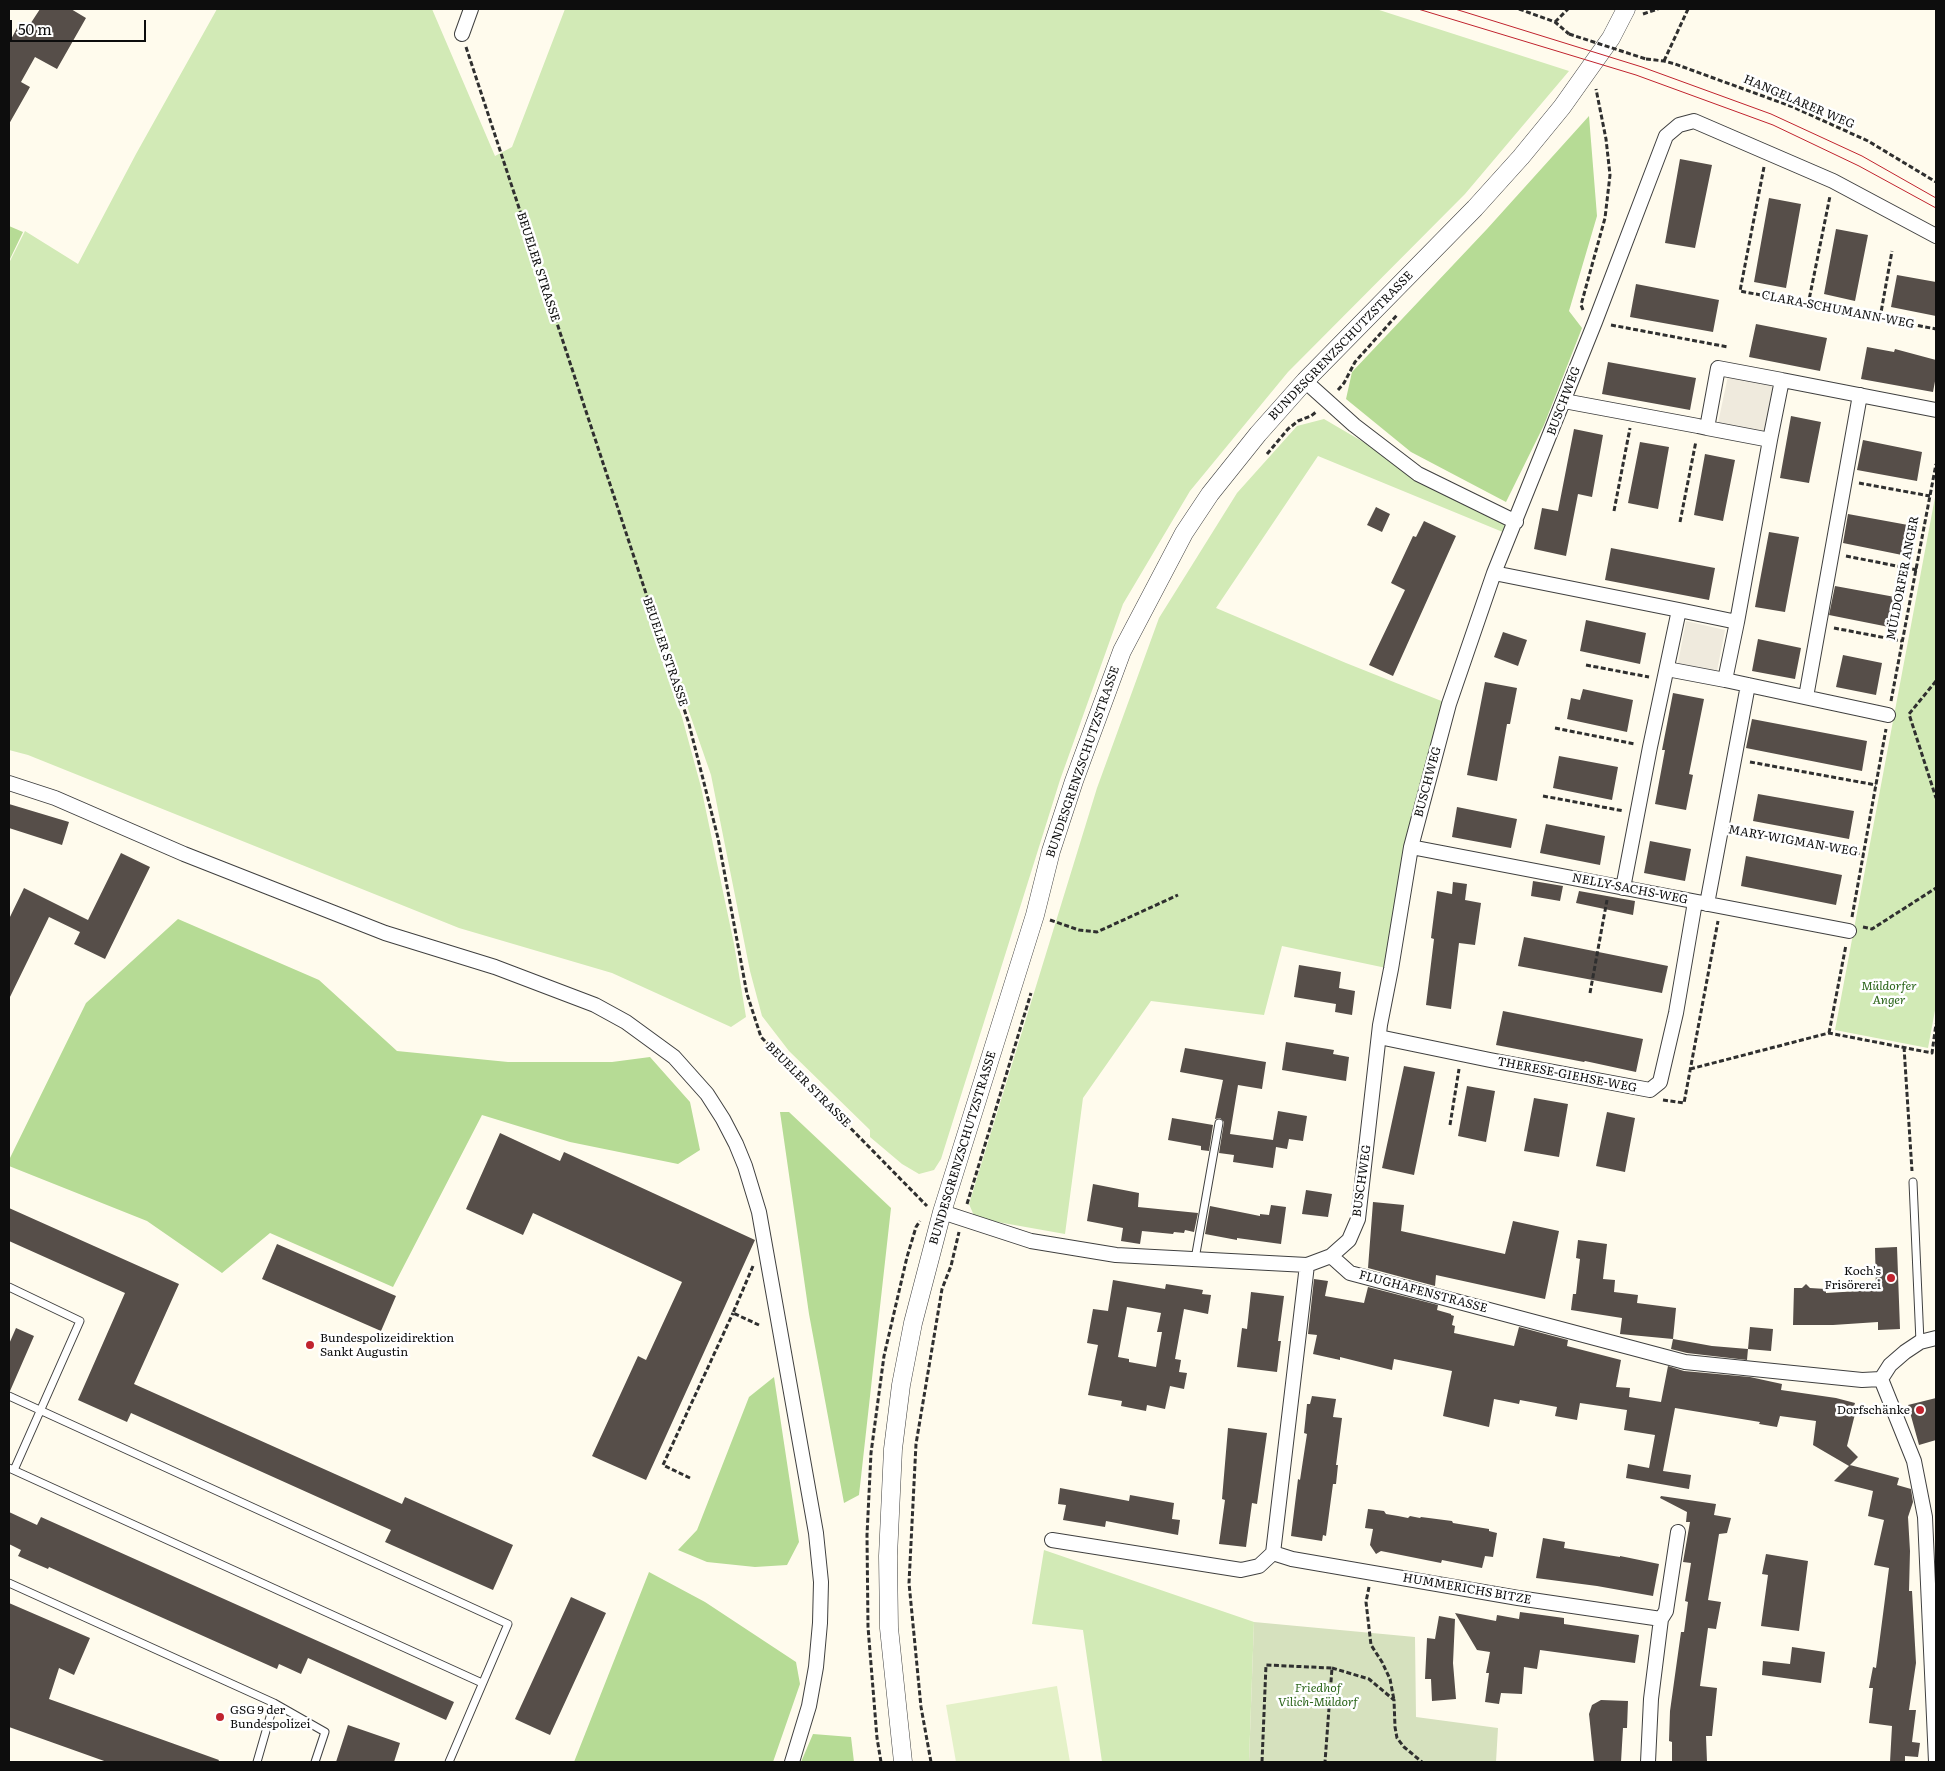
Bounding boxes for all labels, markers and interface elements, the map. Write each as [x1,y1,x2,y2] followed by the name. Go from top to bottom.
[12,10,149,42] scale bar
[18,17,52,40] text: 50 m
[1741,72,1857,132] street label: HANGELARER WEG
[513,210,563,324] street label: BEUELER STRASSE
[1266,268,1416,424] street label: BUNDESGRENZSCHUTZSTRASSE
[1760,288,1916,332] street label: CLARA-SCHUMANN-WEG
[1544,364,1584,438] street label: BUSCHWEG
[1884,515,1922,641] street label: MÜLDORFER ANGER
[640,596,690,708] street label: BEUELER STRASSE
[1043,664,1123,860] street label: BUNDESGRENZSCHUTZSTRASSE
[1412,745,1444,819] street label: BUSCHWEG
[1727,823,1859,859] street label: MARY-WIGMAN-WEG
[1571,871,1689,907] street label: NELLY-SACHS-WEG
[1861,979,1917,1007] park label: Müldorfer Anger
[762,1039,854,1131] street label: BEUELER STRASSE
[927,1049,999,1247] street label: BUNDESGRENZSCHUTZSTRASSE
[1496,1054,1638,1096] street label: THERESE-GIEHSE-WEG
[1350,1144,1374,1218] street label: BUSCHWEG
[1824,1264,1881,1292] place label: Koch's Frisörerei
[1357,1268,1489,1316] street label: FLUGHAFENSTRASSE
[1885,1272,1897,1284] marker: Koch's Frisörerei
[320,1331,454,1359] place label: Bundespolizeidirektion Sankt Augustin
[304,1339,316,1351] marker: Bundespolizeidirektion Sankt Augustin
[1837,1403,1910,1417] place label: Dorfschänke
[1914,1404,1926,1416] marker: Dorfschänke
[1402,1571,1532,1607] street label: HUMMERICHS BITZE
[1278,1681,1358,1709] park label: Friedhof Vilich-Müldorf
[230,1703,310,1731] place label: GSG 9 der Bundespolizei
[214,1711,226,1723] marker: GSG 9 der Bundespolizei

